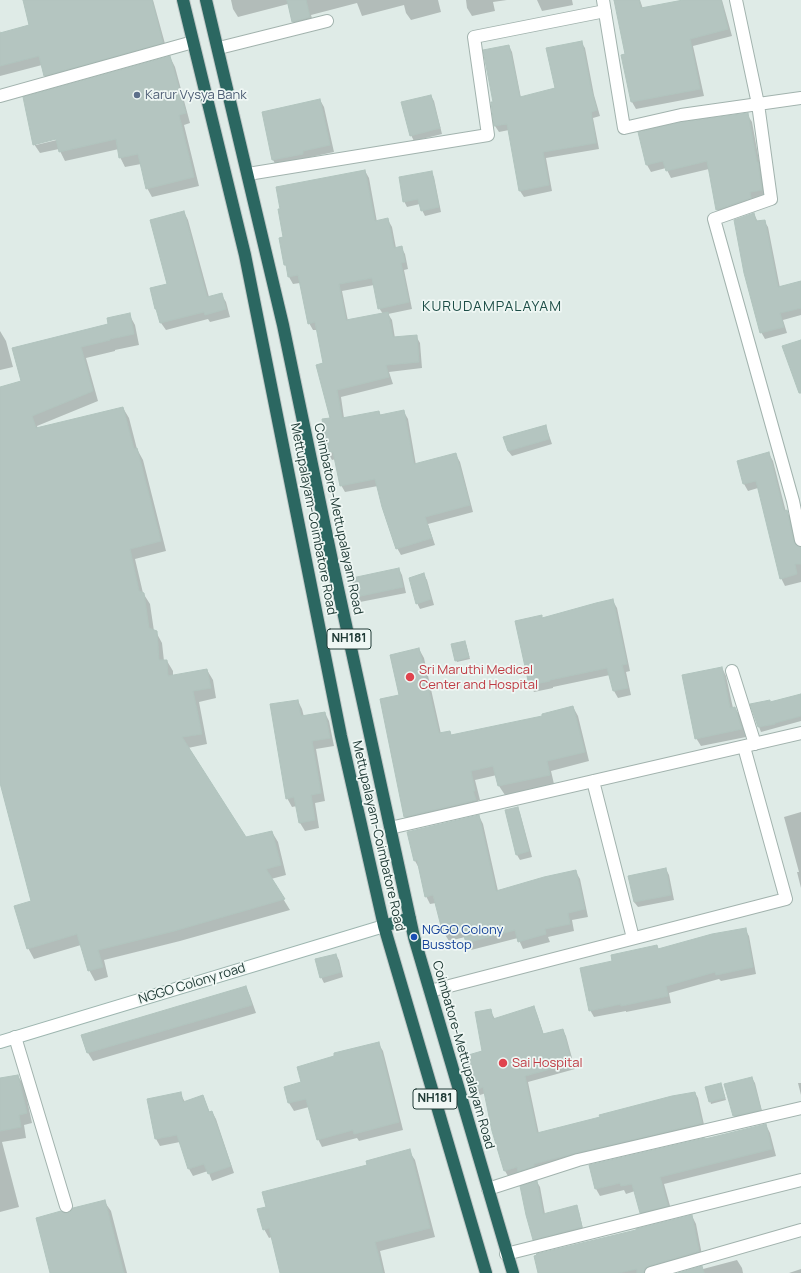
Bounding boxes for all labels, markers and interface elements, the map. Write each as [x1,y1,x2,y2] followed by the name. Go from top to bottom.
[145,87,247,103] place label: Karur Vysya Bank
[132,90,142,100] marker: Karur Vysya Bank
[422,299,562,315] district label: KURUDAMPALAYAM
[287,422,339,616] street label: Mettupalayam-Coimbatore Road
[310,422,366,616] street label: Coimbatore-Mettupalayam Road
[327,629,371,649] road number: NH181
[419,662,538,693] place label: Sri Maruthi Medical Center and Hospital
[404,671,416,683] marker: Sri Maruthi Medical Center and Hospital
[348,739,408,933] street label: Mettupalayam-Coimbatore Road
[422,922,503,953] place label: NGGO Colony Busstop
[409,932,419,942] marker: NGGO Colony Busstop
[429,959,497,1151] street label: Coimbatore-Mettupalayam Road
[137,960,247,1008] street label: NGGO Colony road
[512,1055,582,1071] place label: Sai Hospital
[497,1057,509,1069] marker: Sai Hospital
[413,1089,457,1109] road number: NH181

